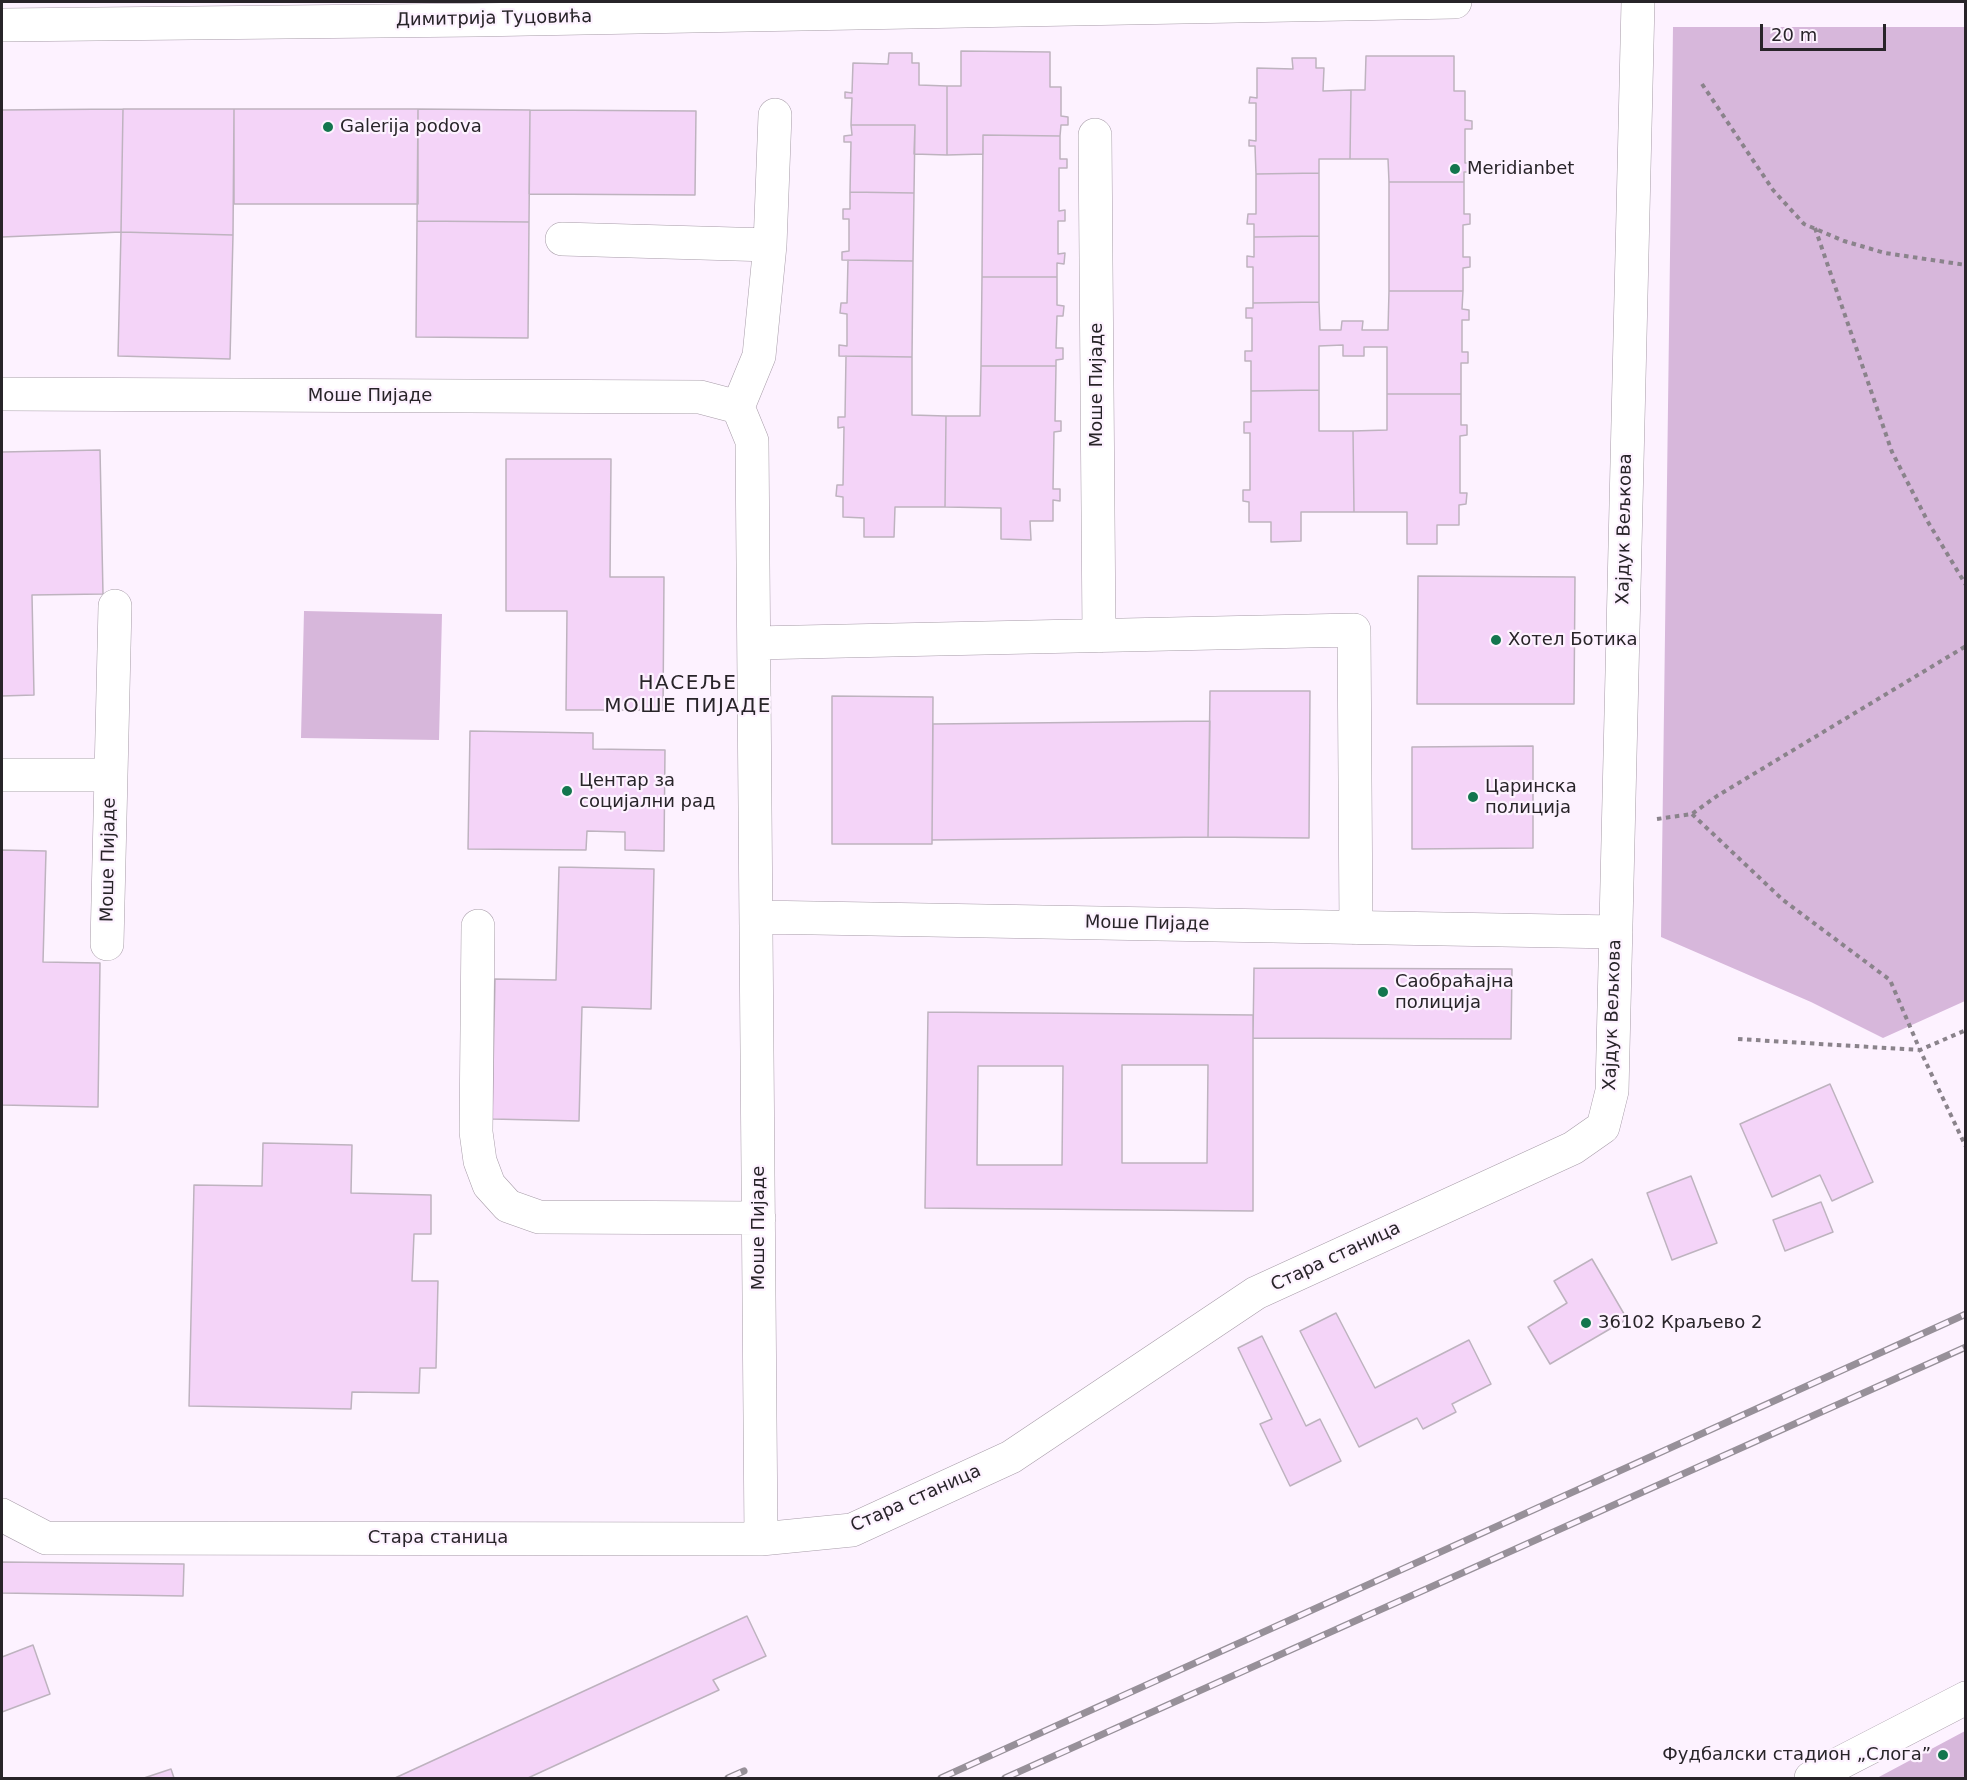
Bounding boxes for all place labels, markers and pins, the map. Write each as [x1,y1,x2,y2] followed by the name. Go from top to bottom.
[340,116,482,138] place label: Galerija podova
[321,120,335,134] marker: Galerija podova
[1467,158,1574,180] place label: Meridianbet
[1448,162,1462,176] marker: Meridianbet
[1508,629,1638,651] place label: Хотел Ботика
[1489,633,1503,647] marker: Хотел Ботика
[579,770,715,812] place label: Центар за социјални рад
[1485,776,1577,818] place label: Царинска полиција
[560,784,574,798] marker: Центар за социјални рад
[1466,790,1480,804] marker: Царинска полиција
[1395,971,1514,1014] place label: Саобраћајна полиција
[1376,985,1390,999] marker: Саобраћајна полиција
[1598,1312,1762,1334] place label: 36102 Краљево 2
[1579,1316,1593,1330] marker: 36102 Краљево 2
[1662,1744,1931,1766] place label: Фудбалски стадион „Слога”
[1936,1748,1950,1762] marker: Фудбалски стадион „Слога”

